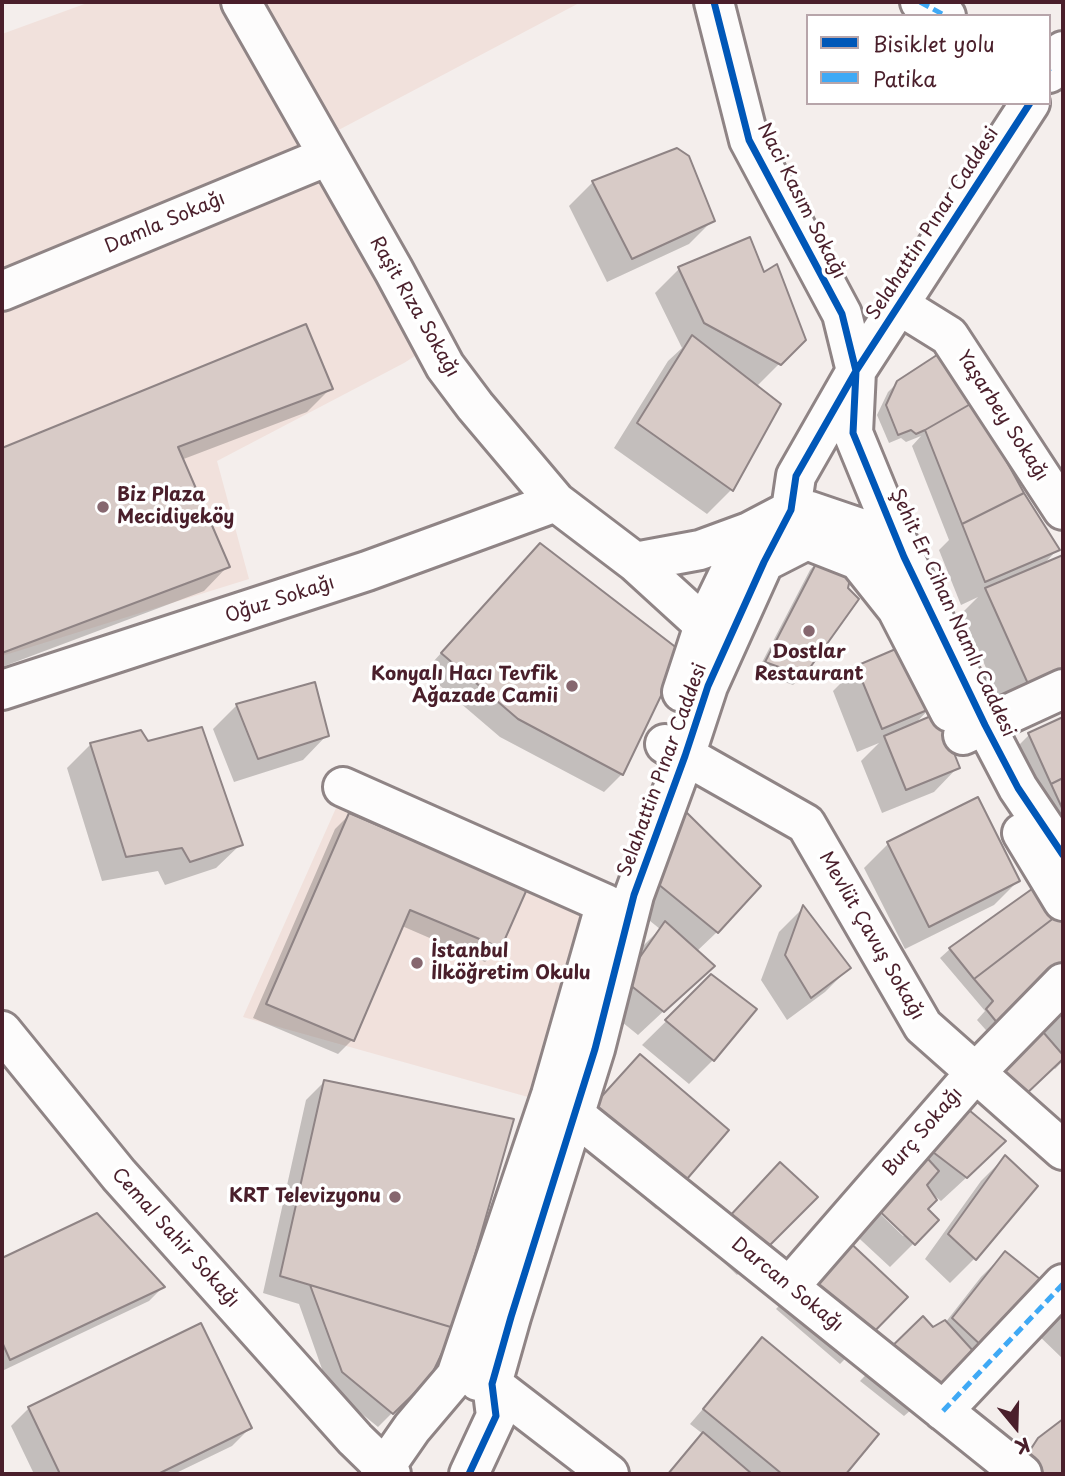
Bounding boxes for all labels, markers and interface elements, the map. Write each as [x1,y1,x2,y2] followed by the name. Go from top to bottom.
[806,14,1051,105] legend
[873,27,995,59] text: Bisiklet yolu
[873,62,937,94] text: Patika
[752,119,850,283] street label: Naci Kasım Sokağı
[862,123,1004,325] street label: Selahattin Pınar Caddesi
[101,187,229,259] street label: Damla Sokağı
[364,233,464,381] street label: Raşit Rıza Sokağı
[951,347,1053,485] street label: Yaşarbey Sokağı
[117,485,234,529] place label: Biz Plaza Mecidiyeköy
[884,485,1020,741] street label: Şehit Er Cihan Namlı Caddesi
[95,499,111,515] marker: Biz Plaza Mecidiyeköy
[223,572,337,628] street label: Oğuz Sokağı
[801,623,817,639] marker: Dostlar Restaurant
[754,642,864,686] place label: Dostlar Restaurant
[614,660,712,880] street label: Selahattin Pınar Caddesi
[371,664,558,708] place label: Konyalı Hacı Tevfik Ağazade Camii
[564,678,580,694] marker: Konyalı Hacı Tevfik Ağazade Camii
[814,848,928,1024] street label: Mevlüt Çavuş Sokağı
[431,941,591,985] place label: İstanbul İlköğretim Okulu
[409,955,425,971] marker: İstanbul İlköğretim Okulu
[878,1083,968,1181] street label: Burç Sokağı
[106,1164,244,1312] street label: Cemal Sahir Sokağı
[229,1186,381,1208] place label: KRT Televizyonu
[387,1189,403,1205] marker: KRT Televizyonu
[727,1233,847,1337] street label: Darcan Sokağı
[981,1392,1051,1462] north arrow
[1012,1431,1034,1462] text: K

